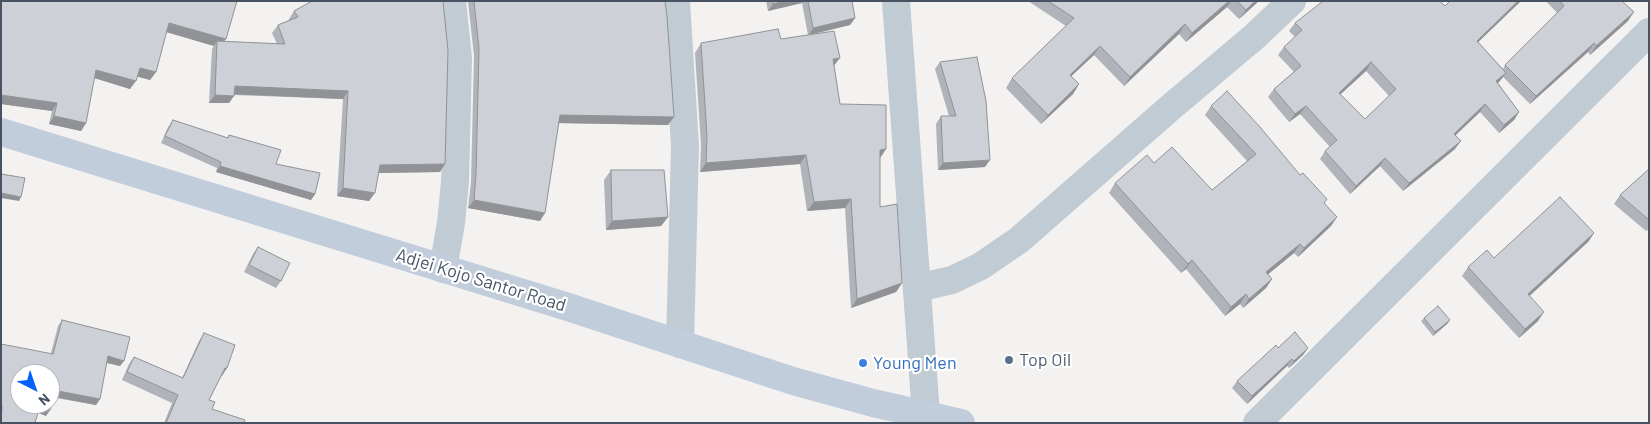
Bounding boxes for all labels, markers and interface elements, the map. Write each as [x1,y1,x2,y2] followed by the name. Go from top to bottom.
[393,244,569,316] street label: Adjei Kojo Santor Road
[1019,349,1071,371] place label: Top Oil
[873,352,957,374] place label: Young Men
[1003,354,1015,366] marker: Top Oil
[857,357,869,369] marker: Young Men
[10,364,60,414] north arrow
[35,390,54,409] text: N

